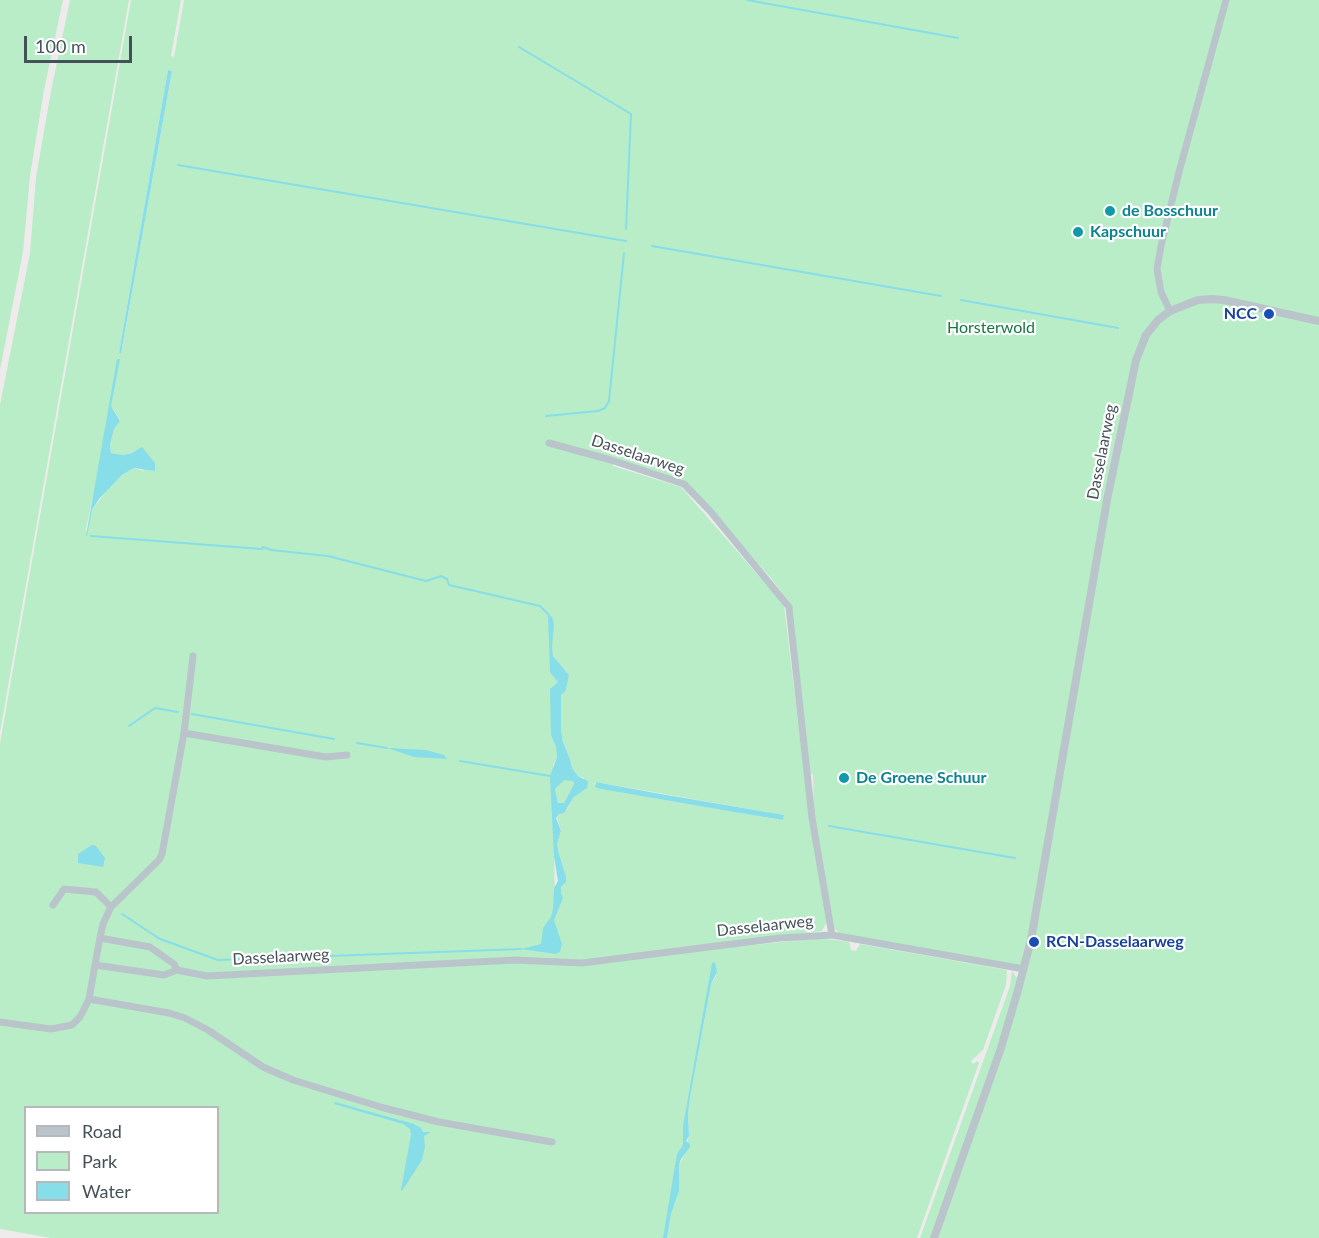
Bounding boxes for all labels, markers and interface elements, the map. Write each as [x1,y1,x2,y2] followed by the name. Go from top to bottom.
[27,24,135,62] scale bar
[35,35,86,57] text: 100 m
[1122,201,1218,221] place label: de Bosschuur
[1103,204,1117,218] marker: de Bosschuur
[1090,222,1166,242] place label: Kapschuur
[1071,225,1085,239] marker: Kapschuur
[1224,304,1257,324] place label: NCC
[1262,307,1276,321] marker: NCC
[947,318,1035,338] park label: Horsterwold
[1083,403,1121,501] street label: Dasselaarweg
[589,431,687,479] street label: Dasselaarweg
[856,768,986,788] place label: De Groene Schuur
[837,771,851,785] marker: De Groene Schuur
[716,911,814,941] street label: Dasselaarweg
[1046,932,1184,952] place label: RCN-Dasselaarweg
[1027,935,1041,949] marker: RCN-Dasselaarweg
[232,945,330,969] street label: Dasselaarweg
[24,1106,219,1214] legend
[82,1120,122,1142] text: Road
[82,1150,117,1172] text: Park
[82,1180,131,1202] text: Water

